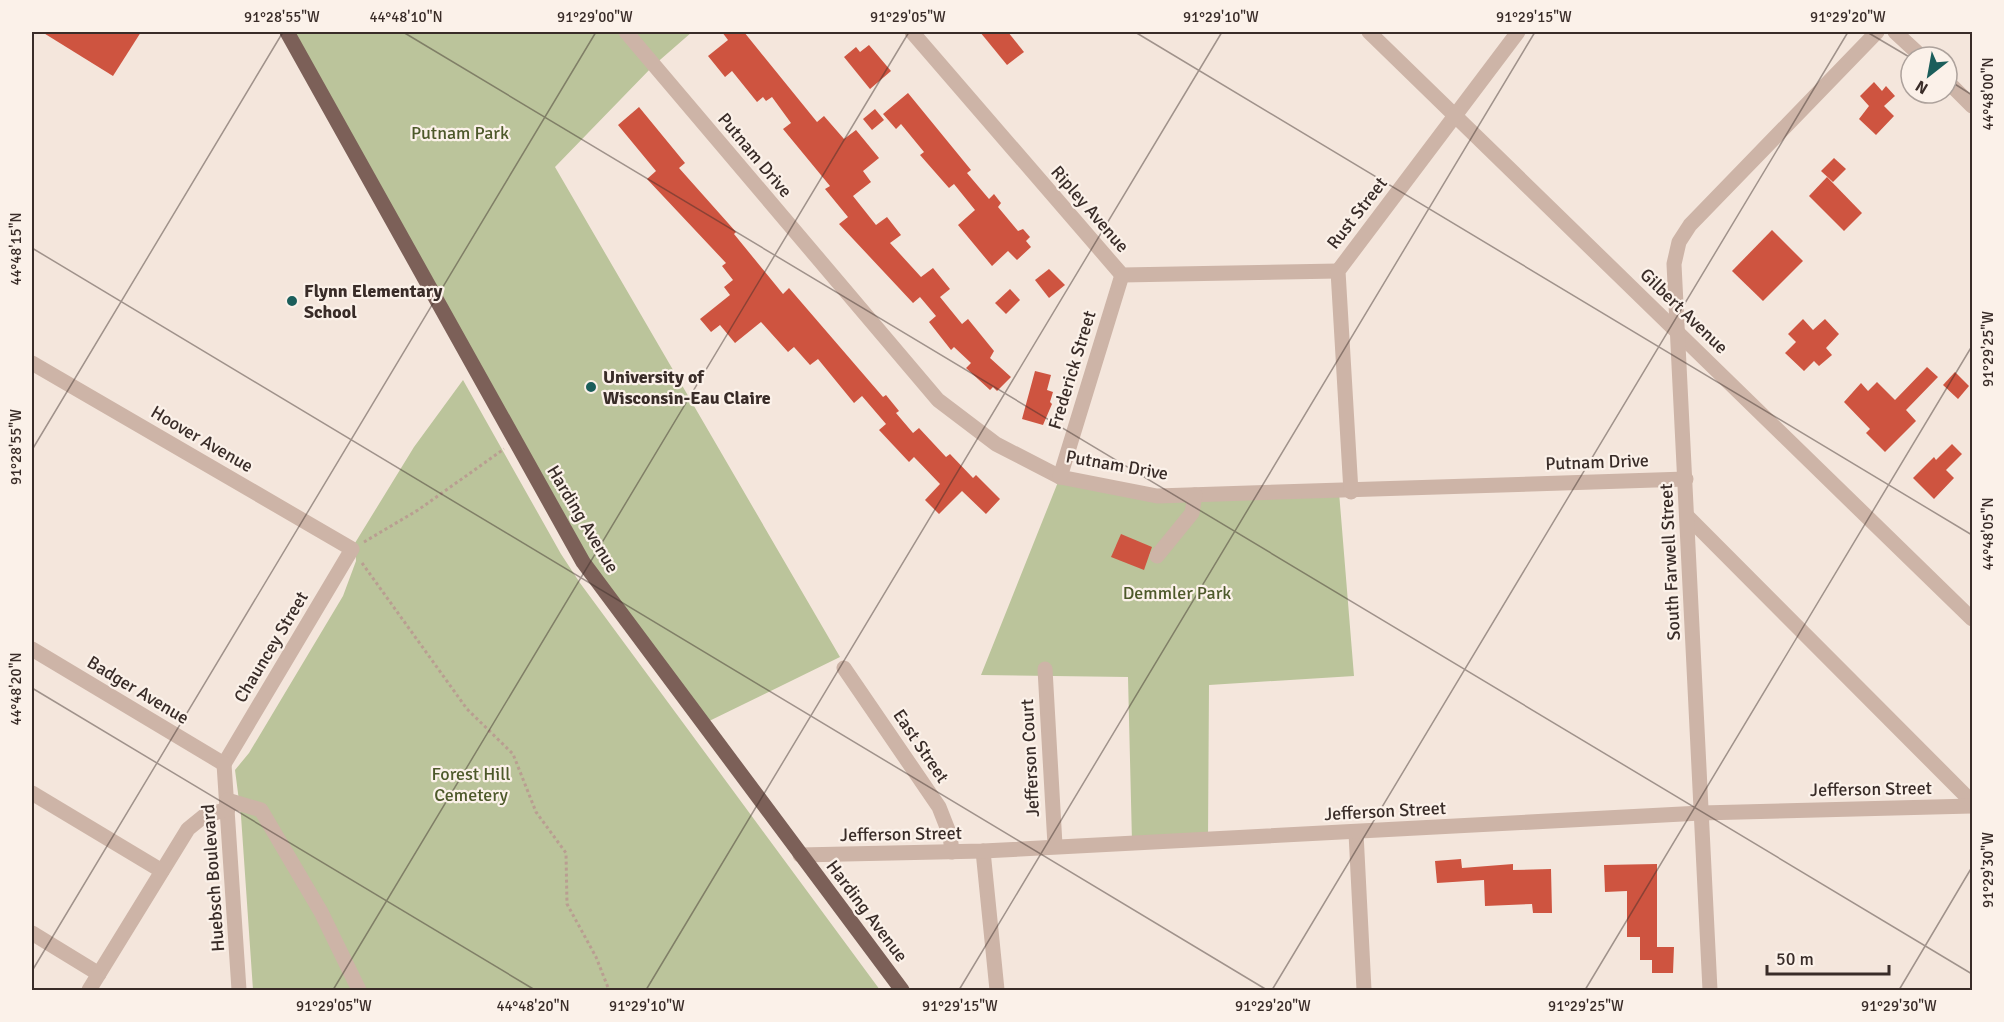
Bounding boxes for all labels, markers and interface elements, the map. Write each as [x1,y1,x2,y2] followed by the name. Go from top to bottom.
[244,8,320,26] text: 91°28'55"W
[369,8,443,26] text: 44°48'10"N
[557,8,633,26] text: 91°29'00"W
[870,8,946,26] text: 91°29'05"W
[1183,8,1259,26] text: 91°29'10"W
[1496,8,1572,26] text: 91°29'15"W
[1810,8,1886,26] text: 91°29'20"W
[1899,45,1959,105] north arrow
[1979,57,1997,131] text: 44°48'00"N
[1912,76,1932,98] text: N
[713,108,797,202] street label: Putnam Drive
[411,122,509,144] park label: Putnam Park
[1046,161,1134,257] street label: Ripley Avenue
[1322,173,1392,253] street label: Rust Street
[7,212,25,286] text: 44°48'15"N
[1635,264,1733,358] street label: Gilbert Avenue
[304,280,442,323] place label: Flynn Elementary School
[285,294,299,308] marker: Flynn Elementary School
[1043,308,1101,432] street label: Frederick Street
[1979,311,1997,387] text: 91°29'25"W
[603,366,771,409] place label: University of Wisconsin-Eau Claire
[584,380,598,394] marker: University of Wisconsin-Eau Claire
[147,401,257,477] street label: Hoover Avenue
[7,409,25,485] text: 91°28'55"W
[1064,445,1170,485] street label: Putnam Drive
[1545,449,1649,475] street label: Putnam Drive
[542,461,624,577] street label: Harding Avenue
[1655,483,1685,641] street label: South Farwell Street
[1979,497,1997,571] text: 44°48'05"N
[1123,582,1231,604] park label: Demmler Park
[229,587,313,707] street label: Chauncey Street
[83,651,193,729] street label: Badger Avenue
[7,652,25,726] text: 44°48'20"N
[1016,698,1044,818] street label: Jefferson Court
[888,705,954,787] street label: East Street
[431,763,511,806] park label: Forest Hill Cemetery
[1810,777,1932,801] street label: Jefferson Street
[1324,797,1446,825] street label: Jefferson Street
[197,803,229,953] street label: Huebsch Boulevard
[840,822,962,846] street label: Jefferson Street
[1979,832,1997,908] text: 91°29'30"W
[822,856,912,966] street label: Harding Avenue
[1767,938,1888,976] scale bar
[1776,948,1814,970] text: 50 m
[296,997,372,1015] text: 91°29'05"W
[496,997,570,1015] text: 44°48'20"N
[609,997,685,1015] text: 91°29'10"W
[922,997,998,1015] text: 91°29'15"W
[1235,997,1311,1015] text: 91°29'20"W
[1548,997,1624,1015] text: 91°29'25"W
[1861,997,1937,1015] text: 91°29'30"W

